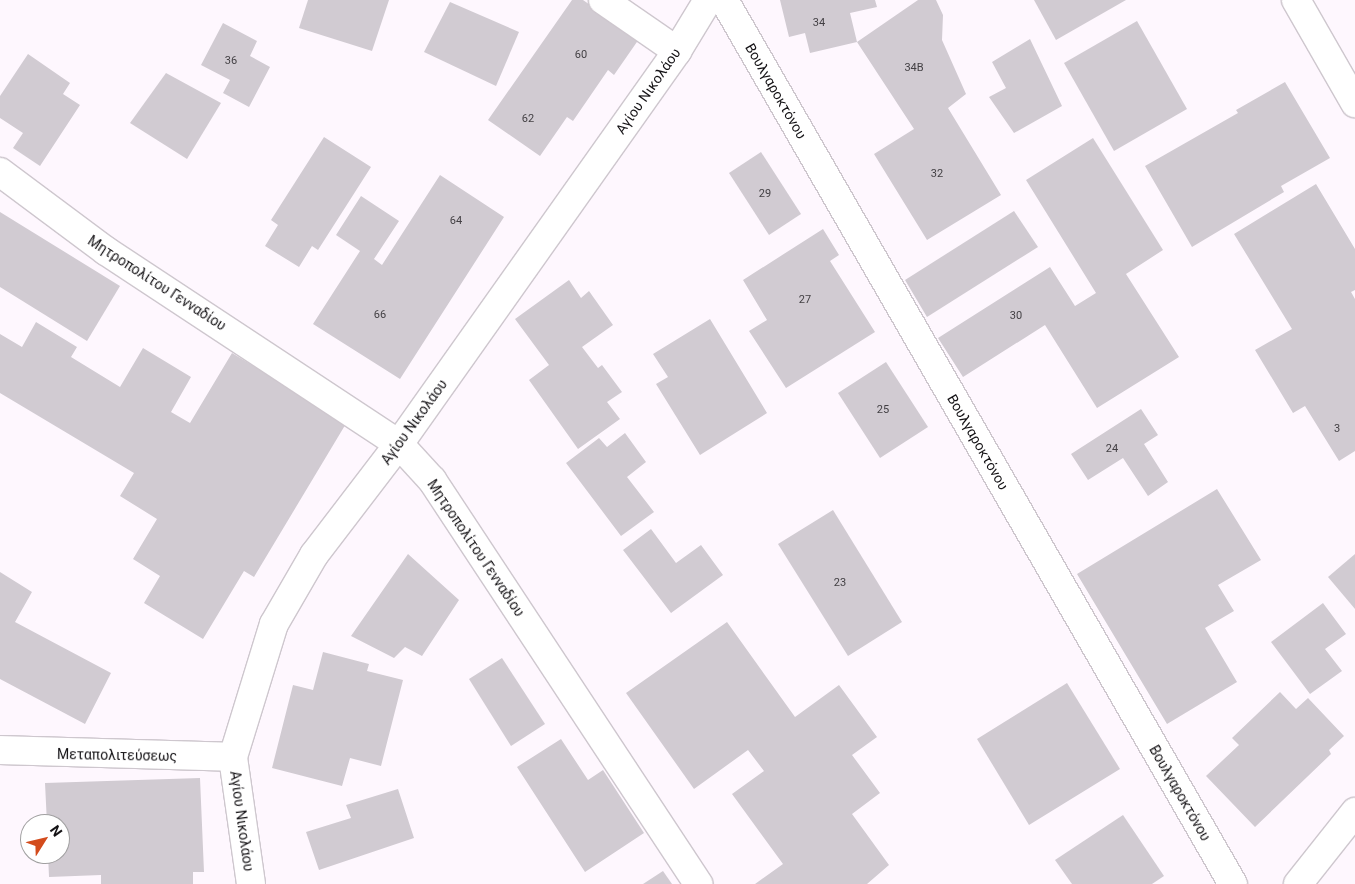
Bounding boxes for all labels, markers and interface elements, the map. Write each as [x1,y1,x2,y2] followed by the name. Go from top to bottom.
[813,16,825,30] house number: 34
[742,40,810,142] street label: Βουλγαροκτόνου
[612,45,684,137] street label: Αγίου Νικολάου
[575,48,587,62] house number: 60
[225,54,237,68] house number: 36
[904,61,924,75] house number: 34Β
[522,112,534,126] house number: 62
[931,167,943,181] house number: 32
[759,187,771,201] house number: 29
[450,214,462,228] house number: 64
[85,232,229,334] street label: Μητροπολίτου Γενναδίου
[799,293,811,307] house number: 27
[374,308,386,322] house number: 66
[1010,309,1022,323] house number: 30
[378,376,450,468] street label: Αγίου Νικολάου
[944,391,1012,493] street label: Βουλγαροκτόνου
[877,403,889,417] house number: 25
[1334,422,1340,436] house number: 3
[1106,442,1118,456] house number: 24
[424,476,528,620] street label: Μητροπολίτου Γενναδίου
[834,576,846,590] house number: 23
[1146,742,1214,844] street label: Βουλγαροκτόνου
[57,746,177,764] street label: Μεταπολιτεύσεως
[227,770,257,872] street label: Αγίου Νικολάου
[20,814,70,864] north arrow
[47,822,66,839] text: N

